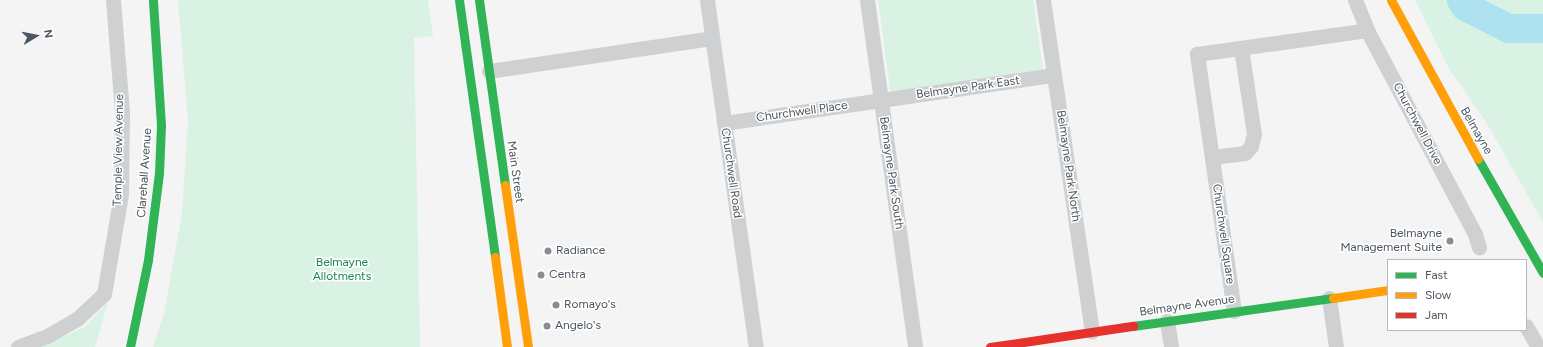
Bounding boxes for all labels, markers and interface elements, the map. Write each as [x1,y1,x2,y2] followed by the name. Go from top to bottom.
[16,16,56,56] north arrow
[41,28,55,39] text: N
[915,74,1021,102] street label: Belmayne Park East
[1389,80,1445,168] street label: Churchwell Drive
[111,94,127,206] street label: Temple View Avenue
[755,98,849,126] street label: Churchwell Place
[1457,105,1495,157] street label: Belmayne
[1053,109,1083,223] street label: Belmayne Park North
[876,116,906,230] street label: Belmayne Park South
[718,127,744,219] street label: Churchwell Road
[135,128,155,218] street label: Clarehall Avenue
[504,140,526,204] street label: Main Street
[1209,183,1237,285] street label: Churchwell Square
[1340,227,1442,255] place label: Belmayne Management Suite
[1445,236,1455,246] marker: Belmayne Management Suite
[556,244,605,258] place label: Radiance
[543,246,553,256] marker: Radiance
[313,256,371,284] park label: Belmayne Allotments
[1387,259,1527,331] legend
[549,268,586,282] place label: Centra
[1425,268,1448,282] text: Fast
[536,270,546,280] marker: Centra
[1425,288,1451,302] text: Slow
[1139,292,1235,320] street label: Belmayne Avenue
[564,298,616,312] place label: Romayo's
[551,300,561,310] marker: Romayo's
[1425,308,1448,322] text: Jam
[555,319,601,333] place label: Angelo's
[542,321,552,331] marker: Angelo's

